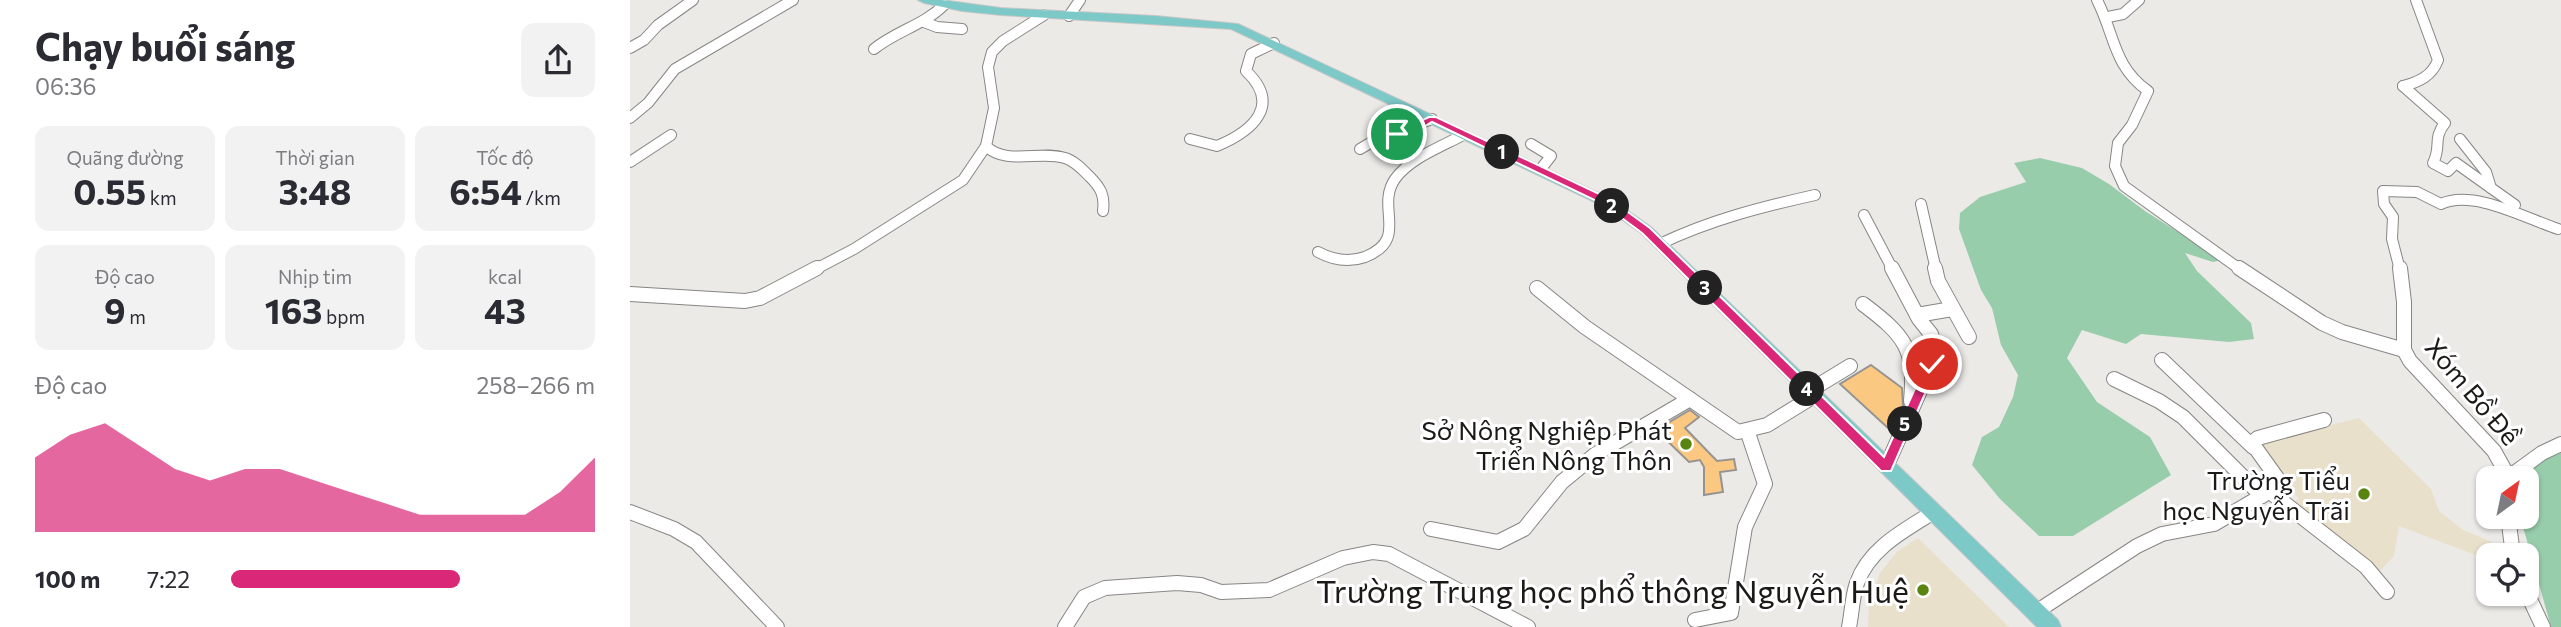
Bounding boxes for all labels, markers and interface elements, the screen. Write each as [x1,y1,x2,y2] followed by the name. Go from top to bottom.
[35,22,296,69] text: Chạy buổi sáng
[521,23,595,97] button: share
[35,72,96,100] text: 06:36
[1367,104,1427,164] pin
[1378,115,1416,153] icon: arrive
[1484,134,1520,170] pin: 1
[1497,140,1506,163] text: 1
[66,146,184,169] text: Quãng đường
[275,146,355,169] text: Thời gian
[476,146,534,169] text: Tốc độ
[73,169,146,212] text: 0.55
[279,169,351,212] text: 3:48
[449,169,522,212] text: 6:54
[146,186,177,209] text: km
[522,186,561,209] text: /km
[1594,188,1630,224] pin: 2
[1606,194,1617,217] text: 2
[95,265,155,288] text: Độ cao
[278,265,352,288] text: Nhịp tim
[488,265,522,288] text: kcal
[1688,270,1722,306] pin: 3
[1699,276,1710,299] text: 3
[104,288,126,331] text: 9
[265,288,322,331] text: 163
[484,288,526,331] text: 43
[126,305,146,328] text: m
[322,305,365,328] text: bpm
[2419,331,2527,451] street label: Xóm Bồ Đề
[1902,334,1962,394] pin
[1913,345,1951,383] icon: check
[35,371,107,399] text: Độ cao
[476,371,595,399] text: 258–266 m
[1790,372,1824,406] pin: 4
[1801,377,1812,400] text: 4
[1888,406,1922,442] pin: 5
[1899,412,1910,435] text: 5
[1421,414,1672,475] place label: Sở Nông Nghiệp Phát Triển Nông Thôn
[1678,436,1694,452] marker: Sở Nông Nghiệp Phát Triển Nông Thôn
[2162,464,2350,525] place label: Trường Tiểu học Nguyễn Trãi
[2476,466,2539,528] north arrow
[2476,466,2539,606] map controls
[2356,486,2372,502] marker: Trường Tiểu học Nguyễn Trãi
[2476,543,2539,606] button: locate
[35,565,100,593] text: 100 m
[147,565,190,593] text: 7:22
[1316,570,1909,610] place label: Trường Trung học phổ thông Nguyễn Huệ
[1915,582,1931,598] marker: Trường Trung học phổ thông Nguyễn Huệ

